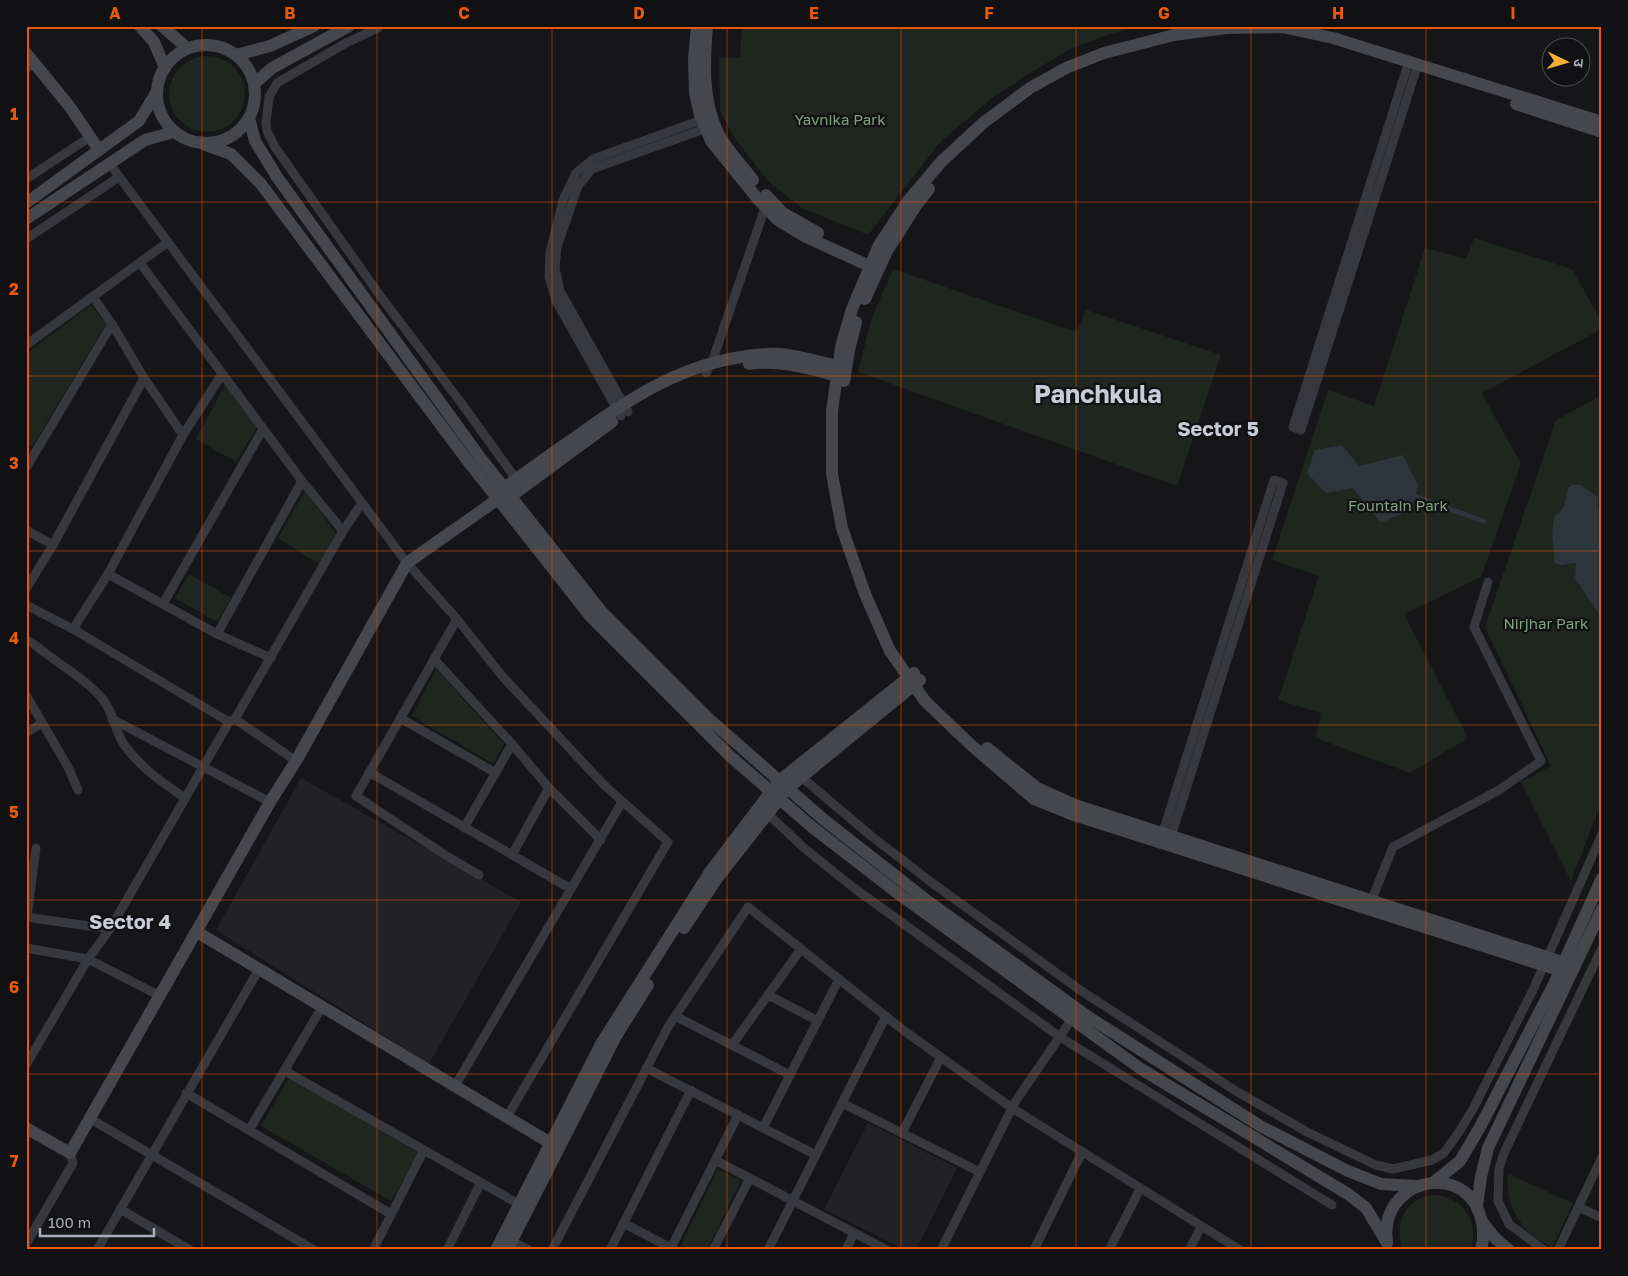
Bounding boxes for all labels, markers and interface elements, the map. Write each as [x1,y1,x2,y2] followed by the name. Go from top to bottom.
[109,3,121,23] text: A
[284,3,296,23] text: B
[458,3,470,23] text: C
[633,3,645,23] text: D
[809,3,819,23] text: E
[984,3,994,23] text: F
[1158,3,1170,23] text: G
[1332,3,1344,23] text: H
[1510,3,1516,23] text: I
[1540,38,1590,88] north arrow
[1571,58,1588,69] text: उ
[10,104,18,124] text: 1
[794,110,886,128] park label: Yavnika Park
[9,279,19,299] text: 2
[1034,378,1162,409] district label: Panchkula
[1177,416,1259,440] district label: Sector 5
[9,453,19,473] text: 3
[1348,496,1448,514] park label: Fountain Park
[1503,614,1589,632] park label: Nirjhar Park
[9,628,19,648] text: 4
[9,802,19,822] text: 5
[89,909,171,933] district label: Sector 4
[9,977,19,997] text: 6
[10,1151,19,1171] text: 7
[40,1206,154,1238] scale bar
[48,1213,91,1231] text: 100 m

